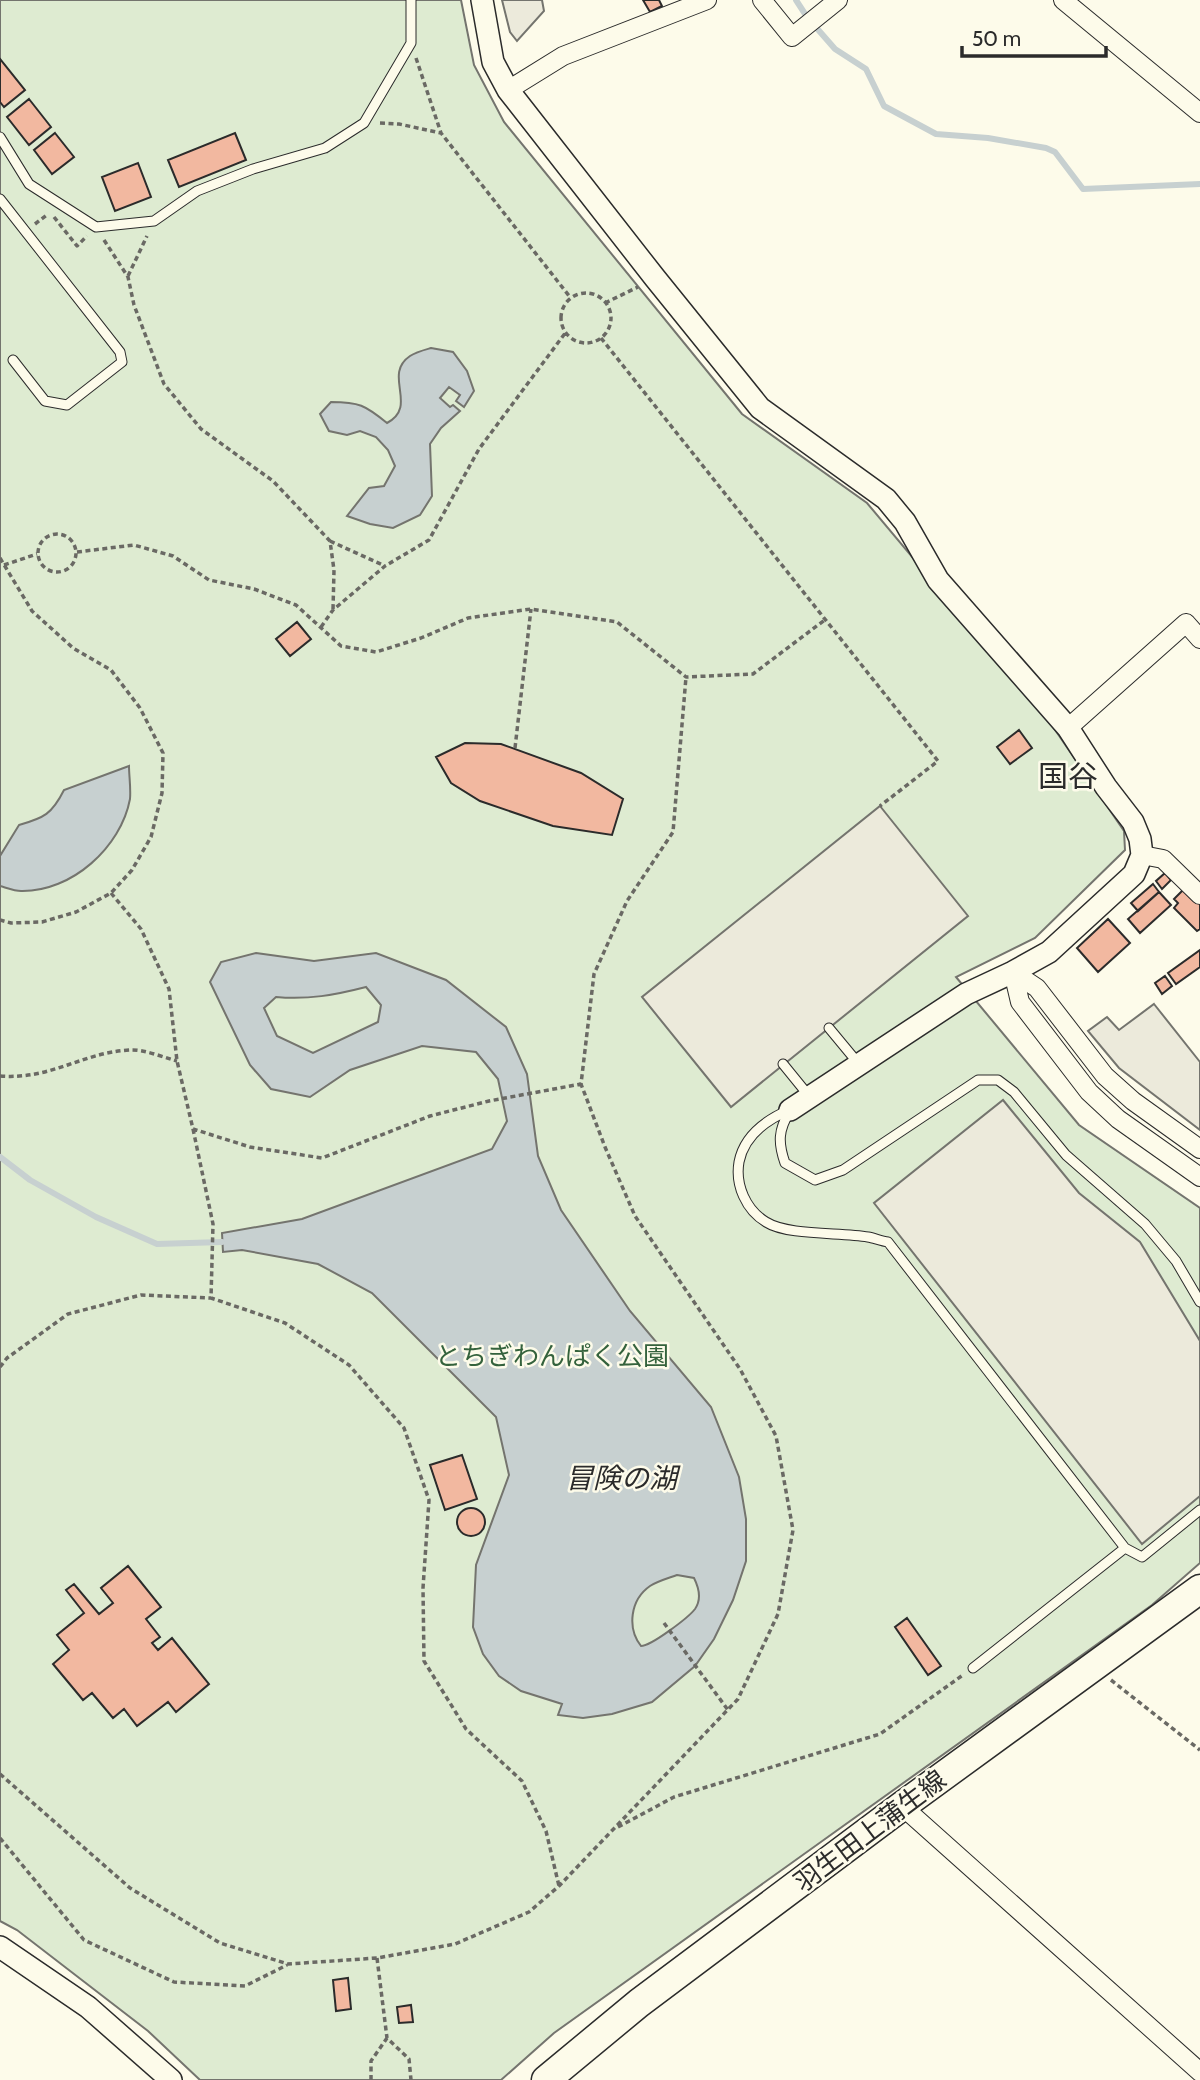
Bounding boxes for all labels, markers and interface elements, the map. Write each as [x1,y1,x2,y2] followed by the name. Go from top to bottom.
[962,14,1106,58] scale bar
[972,26,1021,51] text: 50 m
[1038,758,1098,795] district label: 国谷
[435,1340,669,1372] park label: とちぎわんぱく公園
[565,1461,681,1495] water label: 冒険の湖
[788,1763,952,1899] street label: 羽生田上蒲生線

